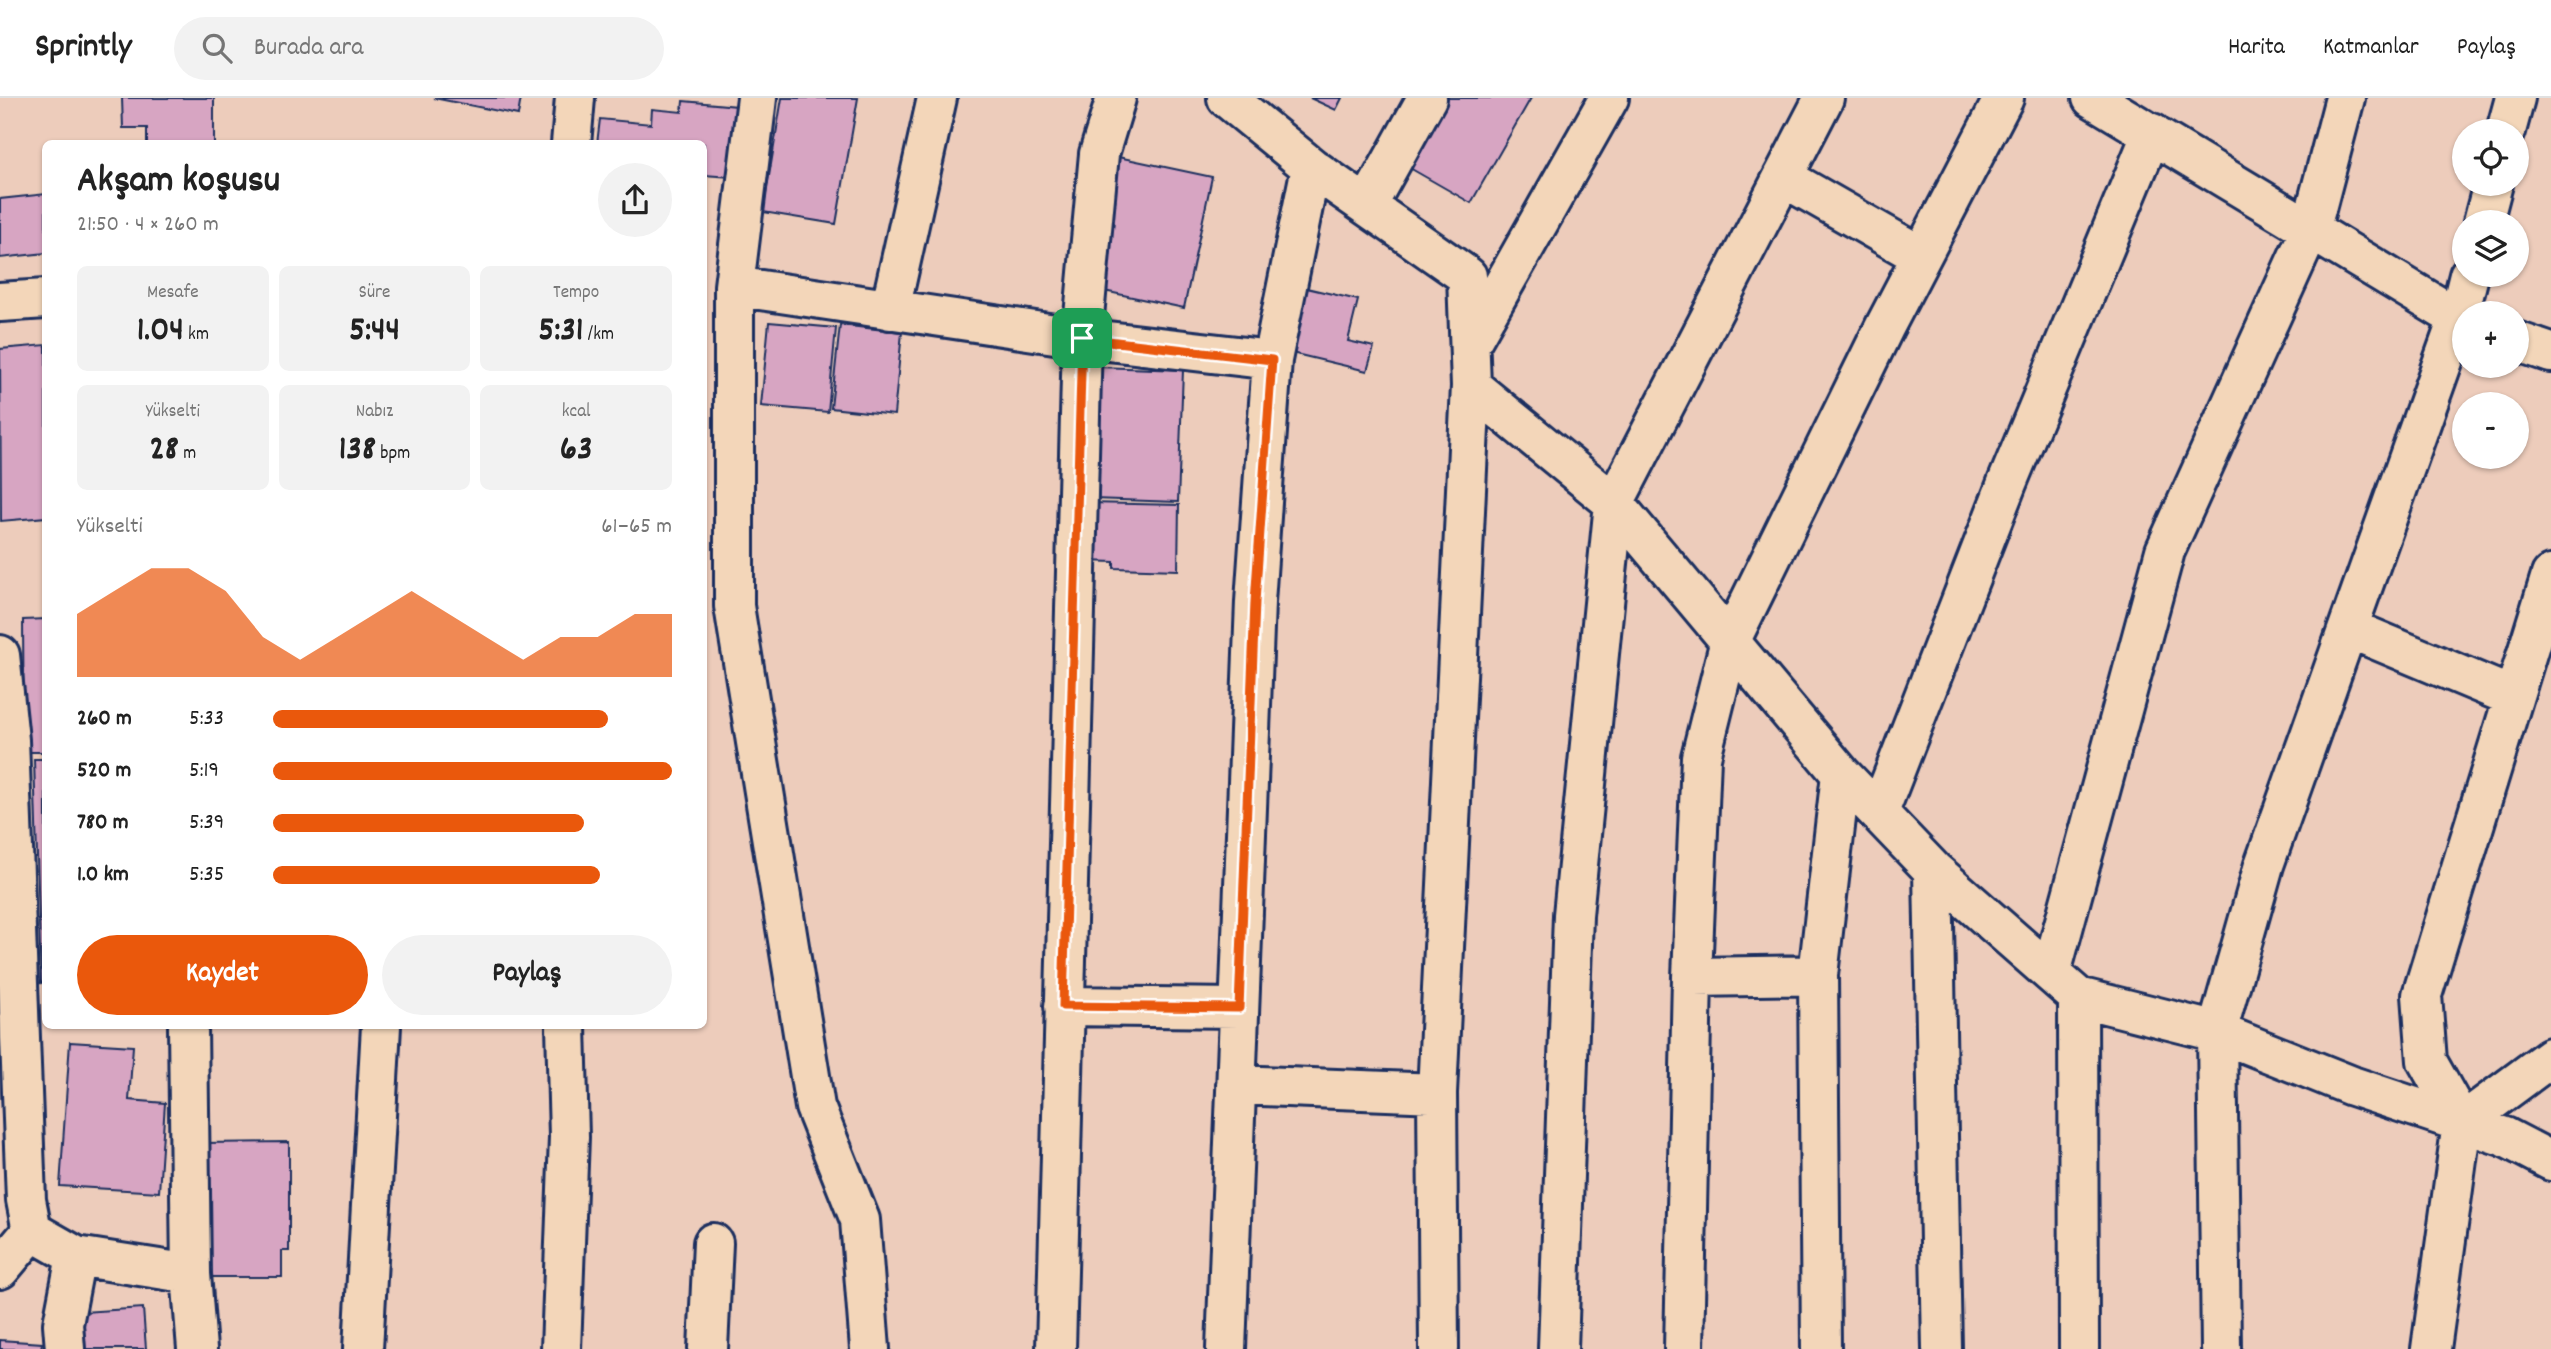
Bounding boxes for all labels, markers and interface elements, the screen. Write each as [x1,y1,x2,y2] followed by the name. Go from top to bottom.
[174,17,664,80] search box
[35,25,132,72] text: Sprintly
[198,29,236,67] icon: search
[254,30,363,67] text: Burada ara
[2228,31,2285,65] text: Harita
[2323,31,2419,65] text: Katmanlar
[2457,31,2516,65] text: Paylaş
[2452,119,2529,469] map controls
[2452,119,2529,196] button: locate
[77,155,280,210] text: Akşam koşusu
[598,163,672,237] button: share
[77,209,219,242] text: 21:50 · 4 × 260 m
[2452,210,2529,287] button: layers
[147,280,199,307] text: Mesafe
[359,280,390,307] text: Süre
[553,280,599,307] text: Tempo
[2452,301,2529,378] button: +
[137,307,184,357] text: 1.04
[349,307,400,357] text: 5:44
[538,307,583,357] text: 5:31
[1052,308,1112,368] pin
[1063,319,1101,357] icon: arrive
[184,322,209,349] text: km
[583,322,614,349] text: /km
[2452,392,2529,469] button: −
[146,399,200,426] text: Yükselti
[356,399,393,426] text: Nabız
[562,399,591,426] text: kcal
[149,426,179,476] text: 28
[339,426,376,476] text: 138
[560,426,593,476] text: 63
[179,441,196,468] text: m
[376,441,410,468] text: bpm
[77,511,143,544] text: Yükselti
[601,511,672,544] text: 61–65 m
[77,703,132,736] text: 260 m
[189,703,224,736] text: 5:33
[77,755,131,788] text: 520 m
[189,755,219,788] text: 5:19
[77,807,129,840] text: 780 m
[189,807,224,840] text: 5:39
[77,859,129,892] text: 1.0 km
[189,859,224,892] text: 5:35
[77,935,368,1015] button: Kaydet
[382,935,672,1015] button: Paylaş

